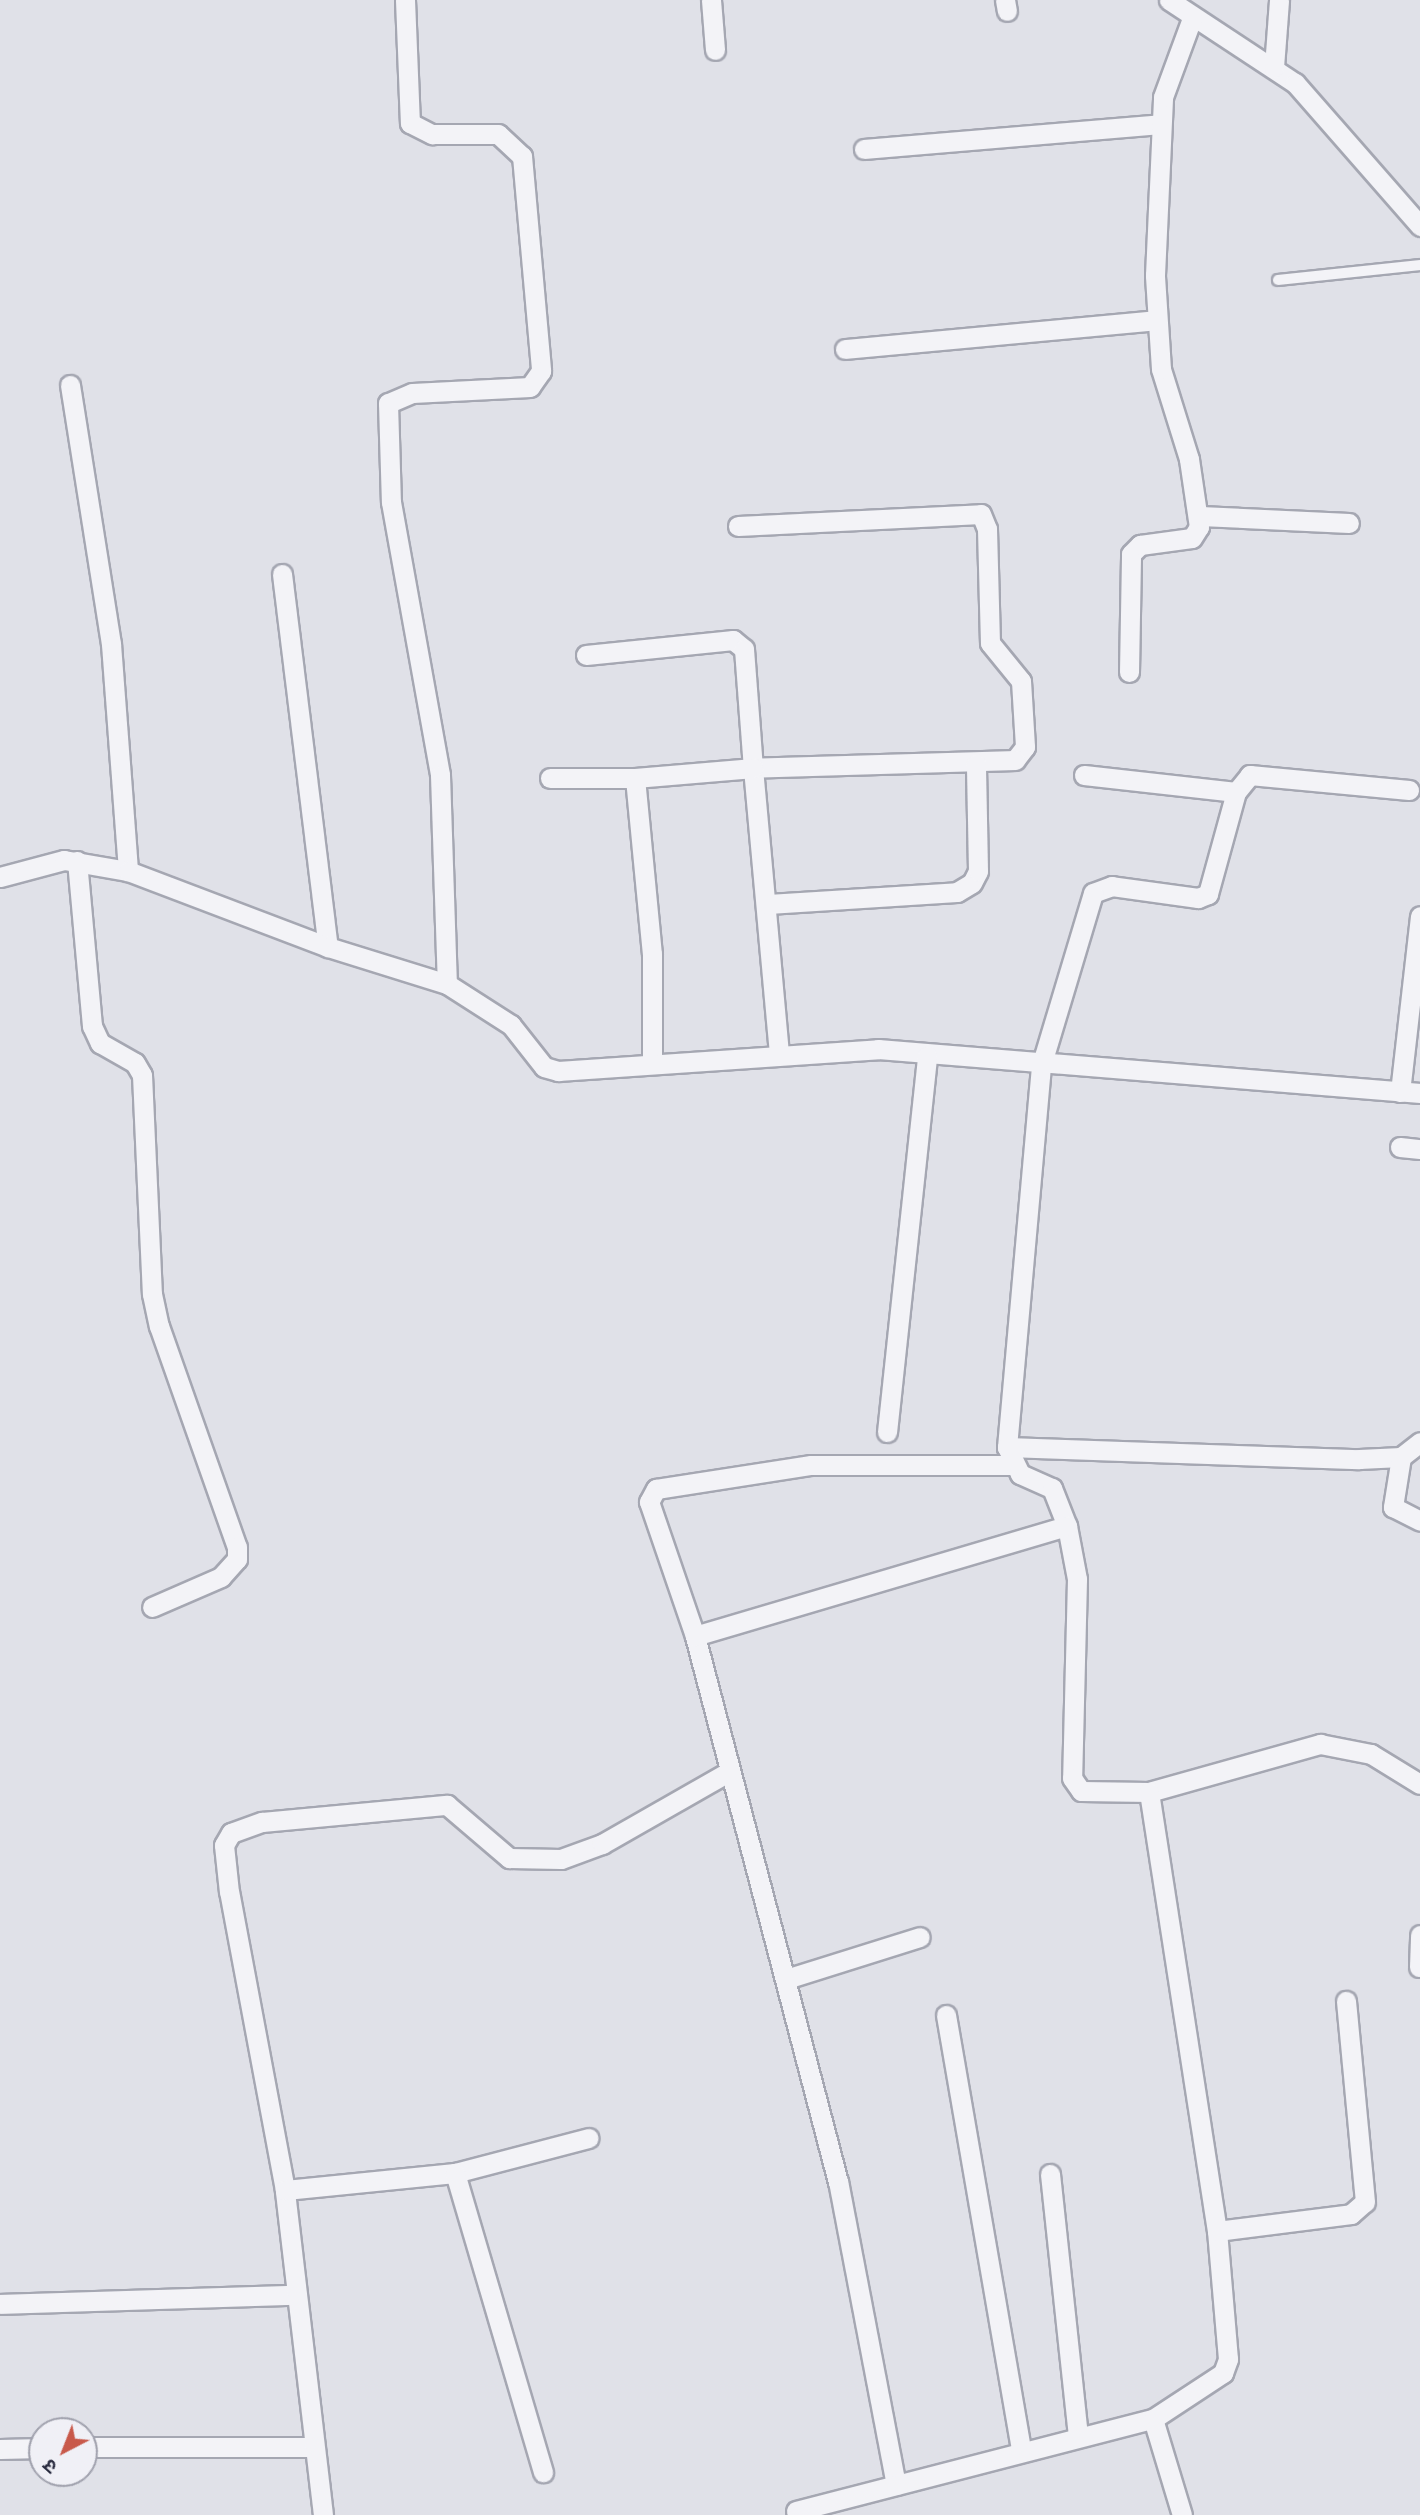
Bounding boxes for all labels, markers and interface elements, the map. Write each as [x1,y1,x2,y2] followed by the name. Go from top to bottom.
[28,2417,98,2487] north arrow
[37,2453,62,2480] text: उ

